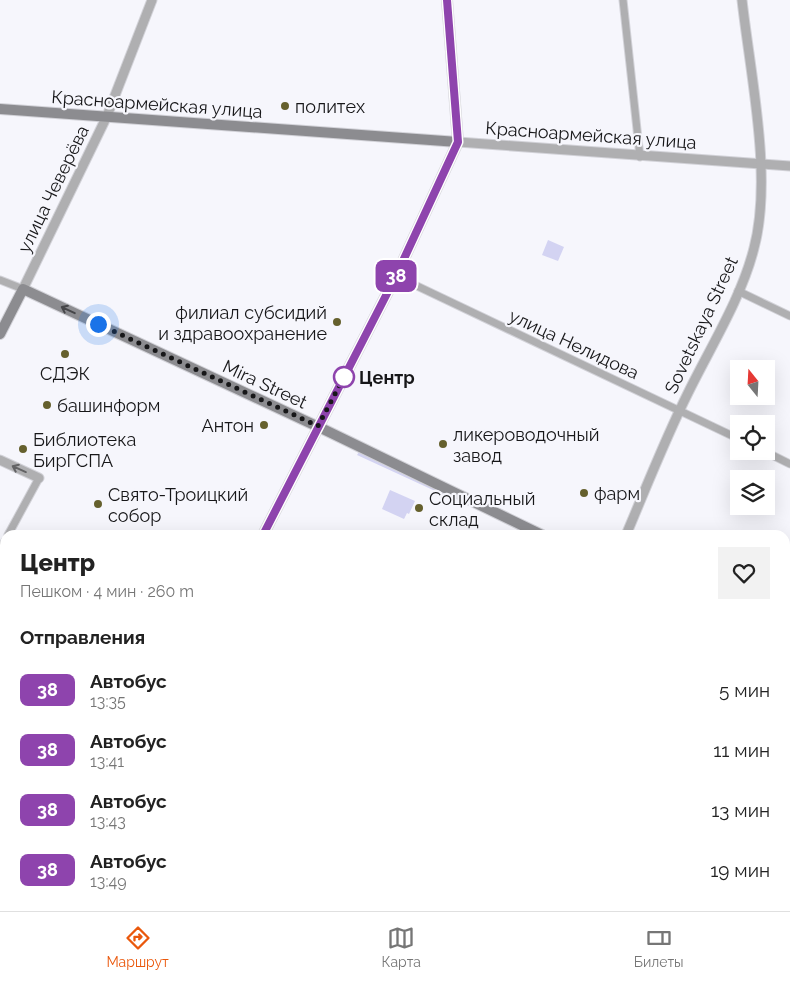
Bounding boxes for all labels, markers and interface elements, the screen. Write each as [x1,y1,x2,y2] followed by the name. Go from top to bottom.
[51,86,263,122] street label: Красноармейская улица
[295,96,365,117] place label: политех
[279,100,291,112] marker: политех
[485,117,697,153] street label: Красноармейская улица
[13,122,93,256] street label: улица Чеверёва
[660,253,742,397] street label: Sovetskaya Street
[374,260,418,292] line badge: 38
[386,265,406,286] text: 38
[158,302,327,344] place label: филиал субсидий и здравоохранение
[61,305,76,314] one-way arrow
[506,305,642,383] street label: улица Нелидова
[86,312,111,337] your location
[331,316,343,328] marker: филиал субсидий и здравоохранение
[59,348,71,360] marker: СДЭК
[220,355,310,413] street label: Mira Street
[730,360,775,405] north arrow
[730,360,775,515] map controls
[40,363,90,384] place label: СДЭК
[333,366,355,388] marker: Центр
[359,367,415,388] place label: Центр
[57,395,160,416] place label: башинформ
[41,399,53,411] marker: башинформ
[202,415,254,436] place label: Антон
[730,415,775,460] button: locate
[258,419,270,431] marker: Антон
[453,424,599,466] place label: ликероводочный завод
[33,429,136,471] place label: Библиотека БирГСПА
[437,438,449,450] marker: ликероводочный завод
[17,443,29,455] marker: Библиотека БирГСПА
[12,463,27,473] one-way arrow
[730,470,775,515] button: layers
[594,483,640,504] place label: фарм
[108,484,248,526] place label: Свято-Троицкий собор
[578,487,590,499] marker: фарм
[429,488,535,530] place label: Социальный склад
[92,498,104,510] marker: Свято-Троицкий собор
[413,502,425,514] marker: Социальный склад
[718,547,770,599] button: heart
[20,548,95,577] text: Центр
[20,582,194,601] text: Пешком · 4 мин · 260 m
[20,626,145,648] text: Отправления
[90,670,167,692] text: Автобус
[37,679,58,700] text: 38
[719,679,770,701] text: 5 мин
[90,692,126,711] text: 13:35
[90,730,167,752] text: Автобус
[37,739,58,760] text: 38
[713,739,770,761] text: 11 мин
[90,752,124,771] text: 13:41
[90,790,167,812] text: Автобус
[37,799,58,820] text: 38
[711,799,770,821] text: 13 мин
[90,812,126,831] text: 13:43
[90,850,167,872] text: Автобус
[37,859,58,880] text: 38
[710,859,770,881] text: 19 мин
[90,872,127,891] text: 13:49
[106,924,169,970] tab: Маршрут
[382,924,421,970] tab: Карта
[634,924,684,970] tab: Билеты

